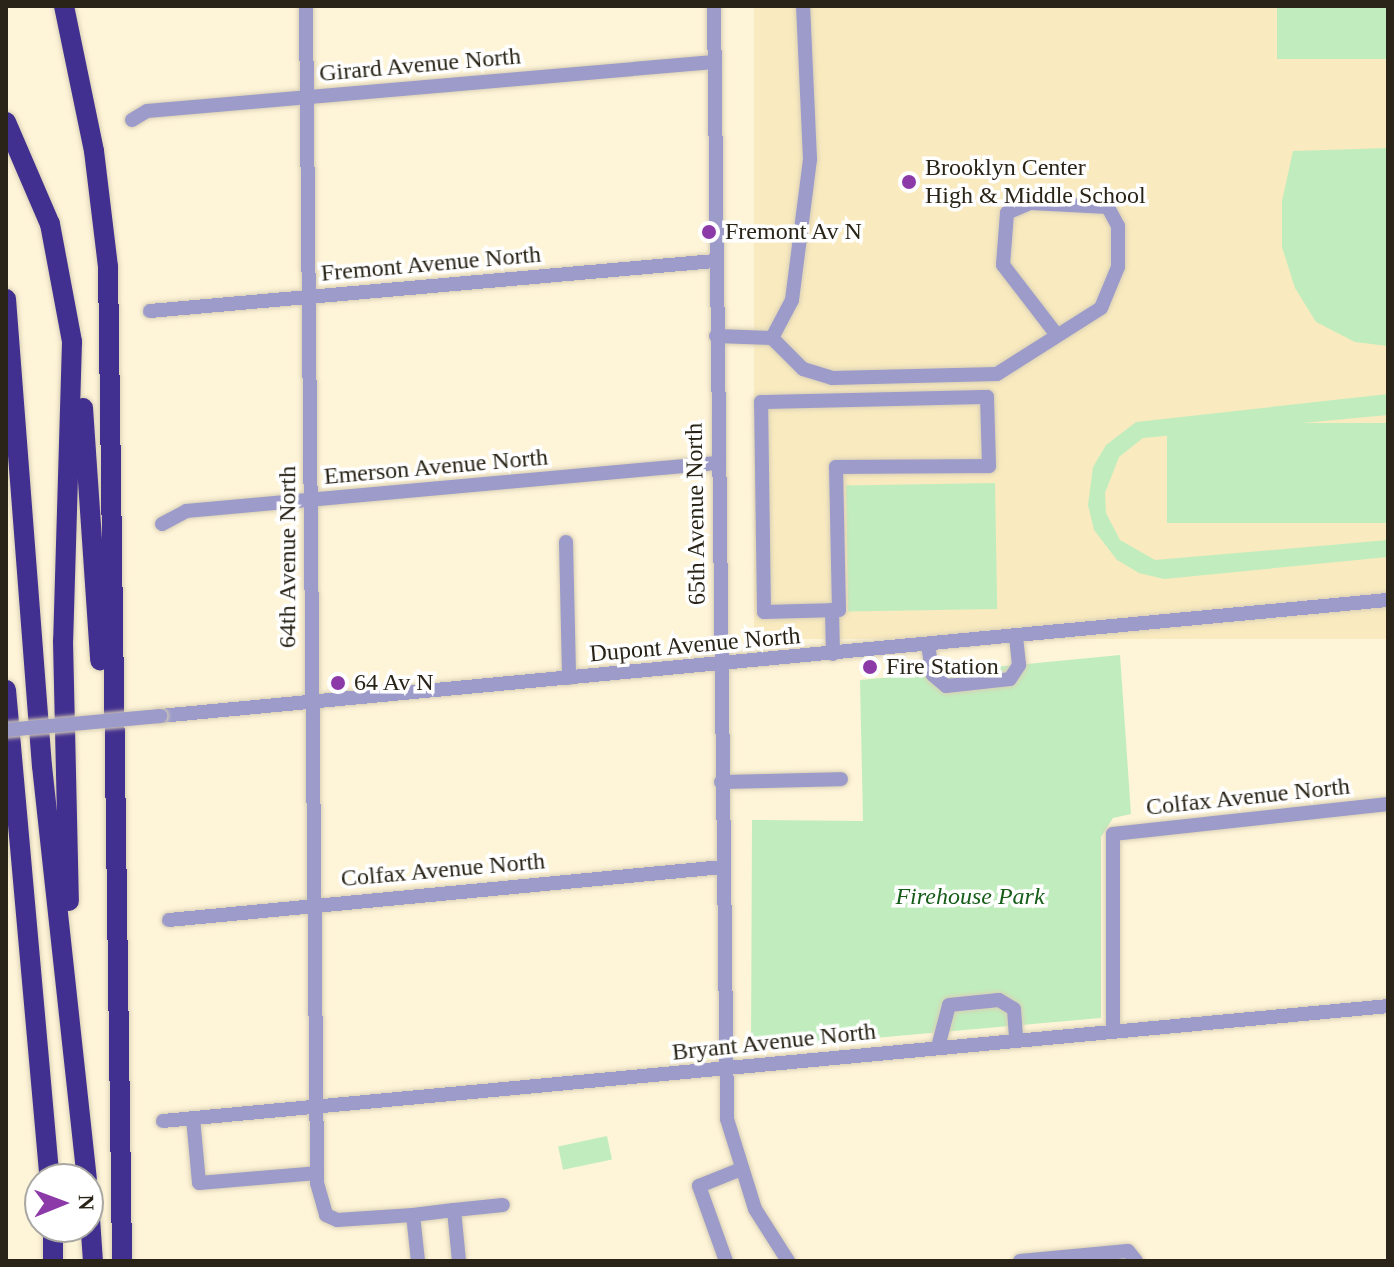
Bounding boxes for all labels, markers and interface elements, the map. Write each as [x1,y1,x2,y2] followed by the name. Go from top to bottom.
[317,42,523,88] street label: Girard Avenue North
[925,154,1146,210] place label: Brooklyn Center High & Middle School
[900,173,918,191] marker: Brooklyn Center High & Middle School
[725,218,863,246] place label: Fremont Av N
[700,223,718,241] marker: Fremont Av N
[319,240,543,288] street label: Fremont Avenue North
[680,422,712,606] street label: 65th Avenue North
[322,443,550,491] street label: Emerson Avenue North
[274,465,302,649] street label: 64th Avenue North
[588,621,802,669] street label: Dupont Avenue North
[886,653,999,681] place label: Fire Station
[861,658,879,676] marker: Fire Station
[354,669,435,697] place label: 64 Av N
[329,674,347,692] marker: 64 Av N
[1144,772,1352,822] street label: Colfax Avenue North
[339,847,547,893] street label: Colfax Avenue North
[895,883,1045,911] park label: Firehouse Park
[670,1017,878,1067] street label: Bryant Avenue North
[24,1163,104,1243] north arrow
[74,1194,99,1211] text: N

